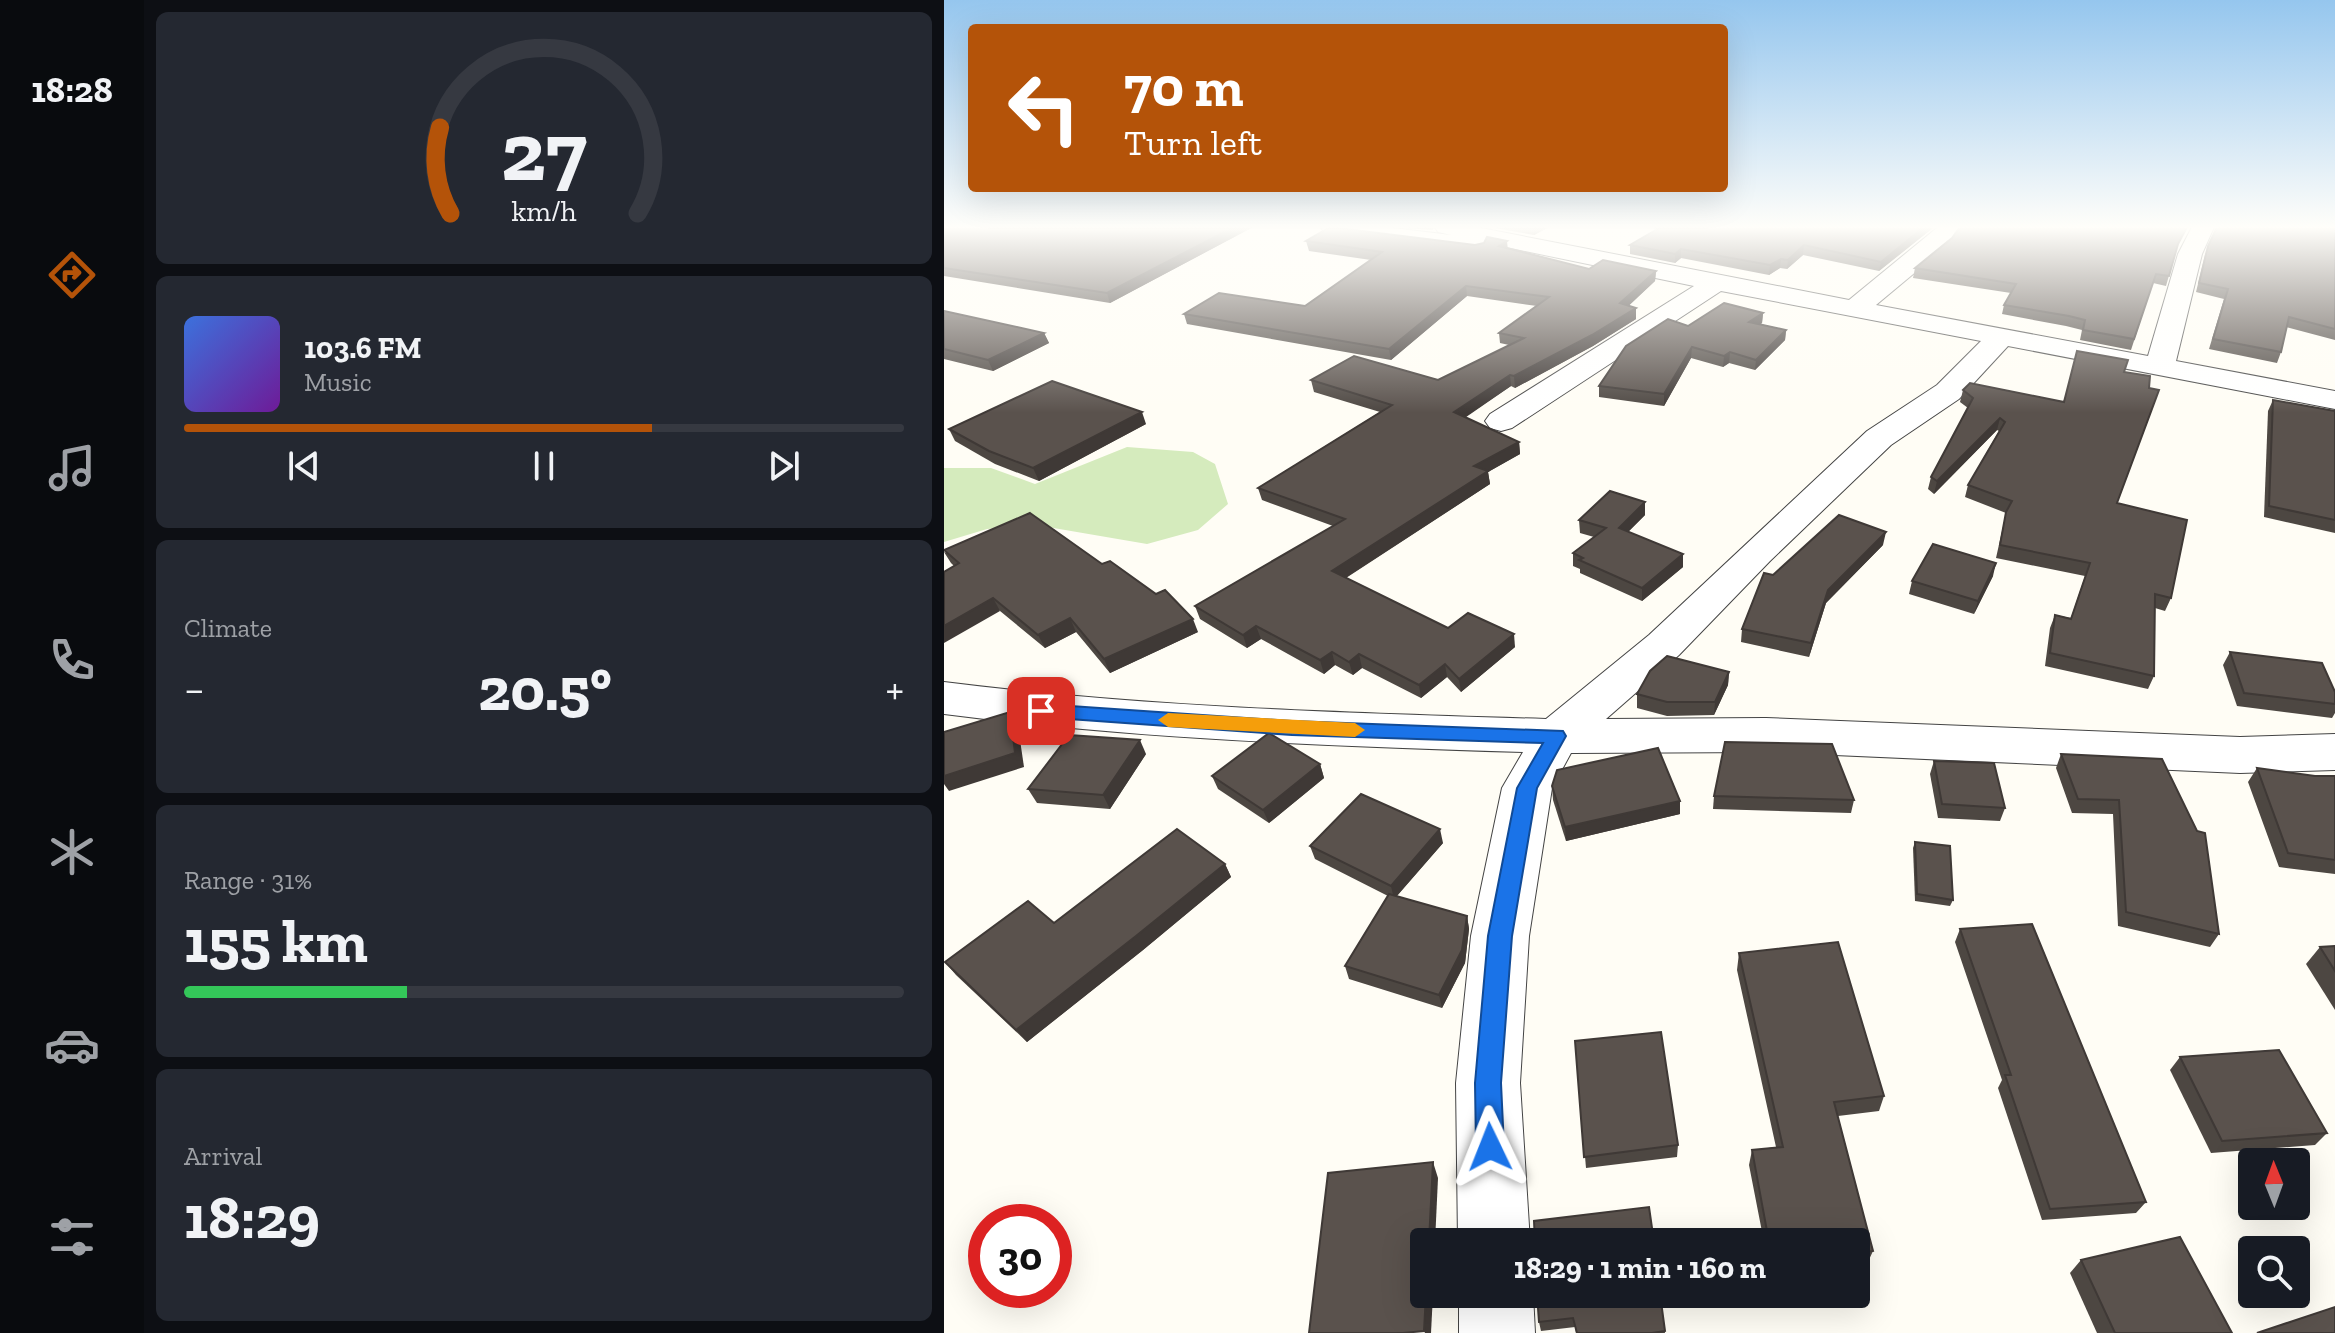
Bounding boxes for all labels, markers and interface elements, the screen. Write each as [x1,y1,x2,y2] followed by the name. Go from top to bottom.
[1124,53,1244,120] text: 70 m
[992,56,1096,160] icon: left
[31,68,113,111] text: 18:28
[501,101,587,201] text: 27
[1124,121,1262,164] text: Turn left
[511,194,577,228] text: km/h
[44,247,100,303] icon: directions
[304,330,422,366] text: 103.6 FM
[304,366,372,398] text: Music
[44,440,100,496] icon: music
[282,444,326,488] icon: previous
[522,444,566,488] icon: pause
[762,444,806,488] icon: next
[184,612,272,644] text: Climate
[44,632,100,688] icon: phone
[478,653,612,725] text: 20.5°
[184,662,205,715] text: −
[885,662,904,715] text: +
[1007,677,1075,745] pin
[1019,689,1063,733] icon: arrive
[44,824,100,880] icon: climate
[184,864,312,896] text: Range · 31%
[184,905,368,977] text: 155 km
[44,1017,100,1073] icon: car
[1448,1105,1532,1189] position arrow
[184,1140,262,1172] text: Arrival
[2238,1148,2310,1220] north arrow
[2238,1148,2310,1308] map controls
[184,1181,320,1253] text: 18:29
[968,1204,1072,1308] speed limit sign: 30
[44,1209,100,1265] icon: filters
[2238,1236,2310,1308] button: search
[1514,1250,1766,1286] text: 18:29 · 1 min · 160 m

